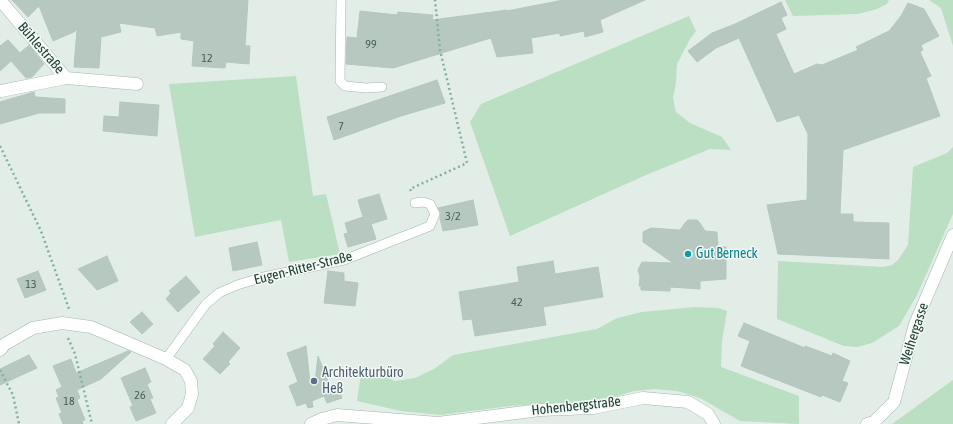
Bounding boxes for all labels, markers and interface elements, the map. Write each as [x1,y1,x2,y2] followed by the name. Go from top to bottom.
[14,19,68,77] street label: Bühlestraße
[365,37,377,51] house number: 99
[201,51,213,65] house number: 12
[338,119,344,133] house number: 7
[445,209,461,223] house number: 3/2
[696,246,758,262] place label: Gut Berneck
[252,248,354,288] street label: Eugen-Ritter-Straße
[683,249,693,259] marker: Gut Berneck
[25,277,37,291] house number: 13
[511,295,523,309] house number: 42
[896,301,932,367] street label: Weihergasse
[322,365,404,398] place label: Architekturbüro Heß
[309,376,319,386] marker: Architekturbüro Heß
[134,388,146,402] house number: 26
[531,393,621,419] street label: Hohenbergstraße
[63,394,75,408] house number: 18

